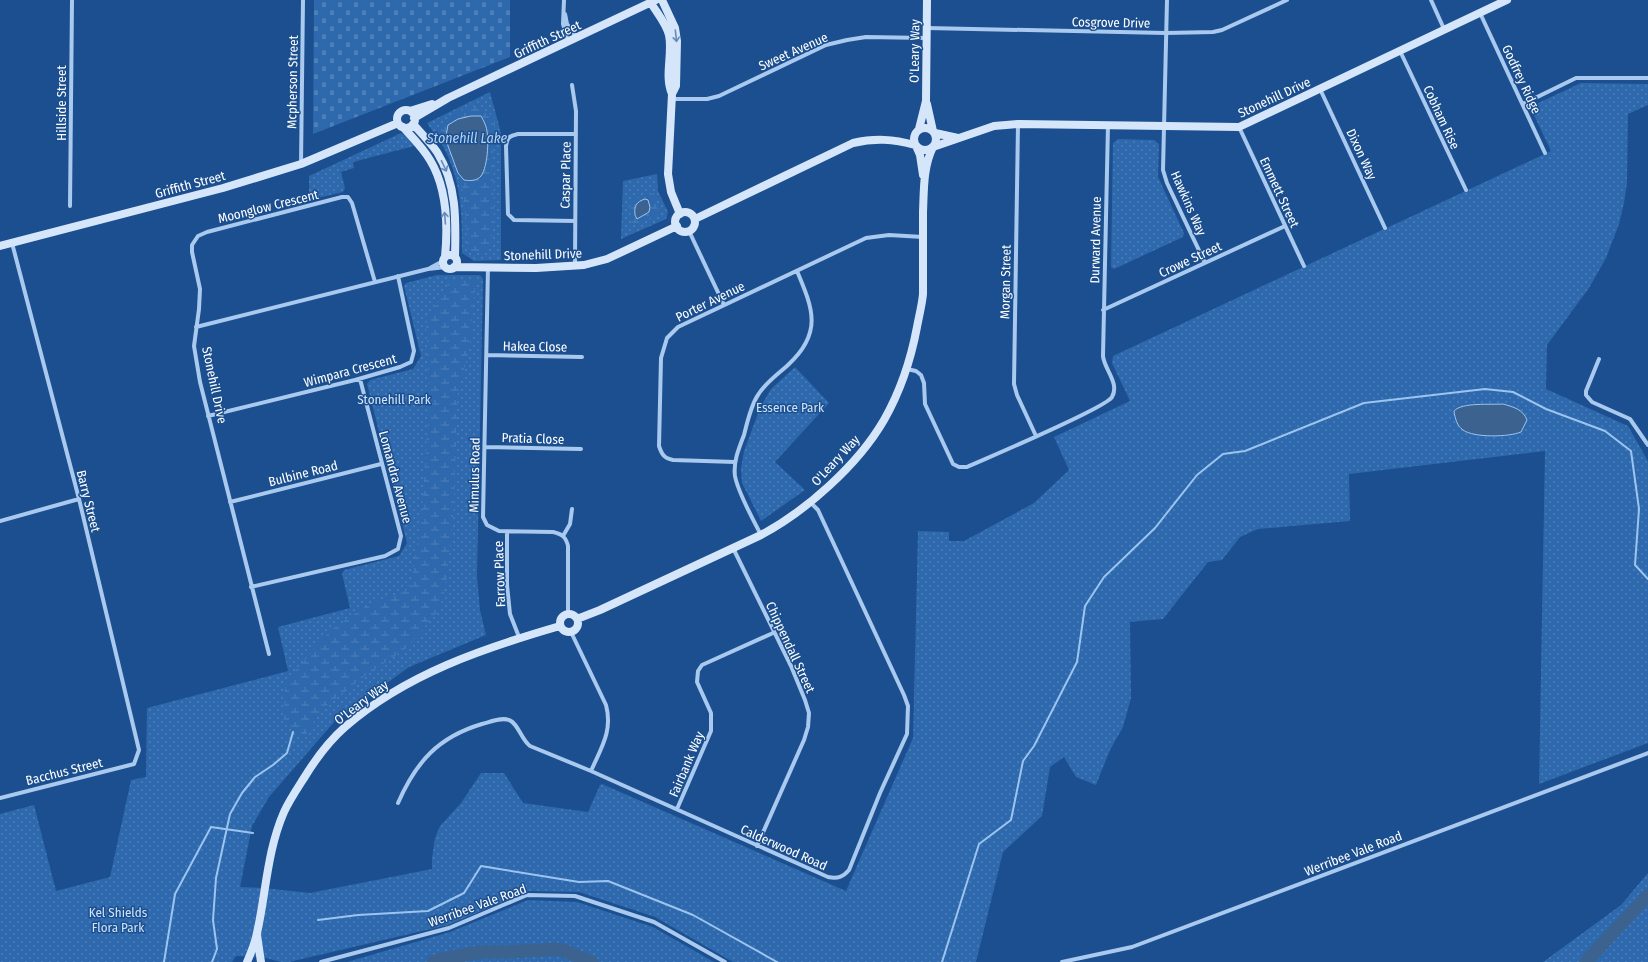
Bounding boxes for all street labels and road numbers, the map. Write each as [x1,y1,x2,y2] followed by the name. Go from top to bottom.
[1072,14,1150,31] street label: Cosgrove Drive
[511,17,584,62] street label: Griffith Street
[906,19,923,83] street label: O'Leary Way
[756,30,830,73] street label: Sweet Avenue
[284,34,301,129] street label: Mcpherson Street
[1499,42,1544,116] street label: Godfrey Ridge
[54,65,69,141] street label: Hillside Street
[1236,74,1313,121] street label: Stonehill Drive
[1420,83,1463,152] street label: Cobham Rise
[1343,126,1380,182] street label: Dixon Way
[557,141,574,209] street label: Caspar Place
[1257,155,1303,230] street label: Emmett Street
[153,168,228,201] street label: Griffith Street
[1168,169,1209,238] street label: Hawkins Way
[216,187,321,226] street label: Moonglow Crescent
[1087,196,1104,284] street label: Durward Avenue
[1157,238,1225,280] street label: Crowe Street
[997,244,1014,319] street label: Morgan Street
[504,246,582,263] street label: Stonehill Drive
[673,278,747,325] street label: Porter Avenue
[503,338,567,355] street label: Hakea Close
[199,345,230,425] street label: Stonehill Drive
[302,351,399,390] street label: Wimpara Crescent
[376,429,415,525] street label: Lomandra Avenue
[501,430,565,447] street label: Pratia Close
[808,432,863,489] street label: O'Leary Way
[466,437,483,513] street label: Mimulus Road
[267,458,339,489] street label: Bulbine Road
[74,469,104,534] street label: Barry Street
[491,540,508,608] street label: Farrow Place
[763,599,819,696] street label: Chippendall Street
[331,677,391,728] street label: O'Leary Way
[666,729,707,799] street label: Fairbank Way
[24,755,105,788] street label: Bacchus Street
[738,822,829,873] street label: Calderwood Road
[1302,828,1404,879] street label: Werribee Vale Road
[426,881,528,930] street label: Werribee Vale Road

